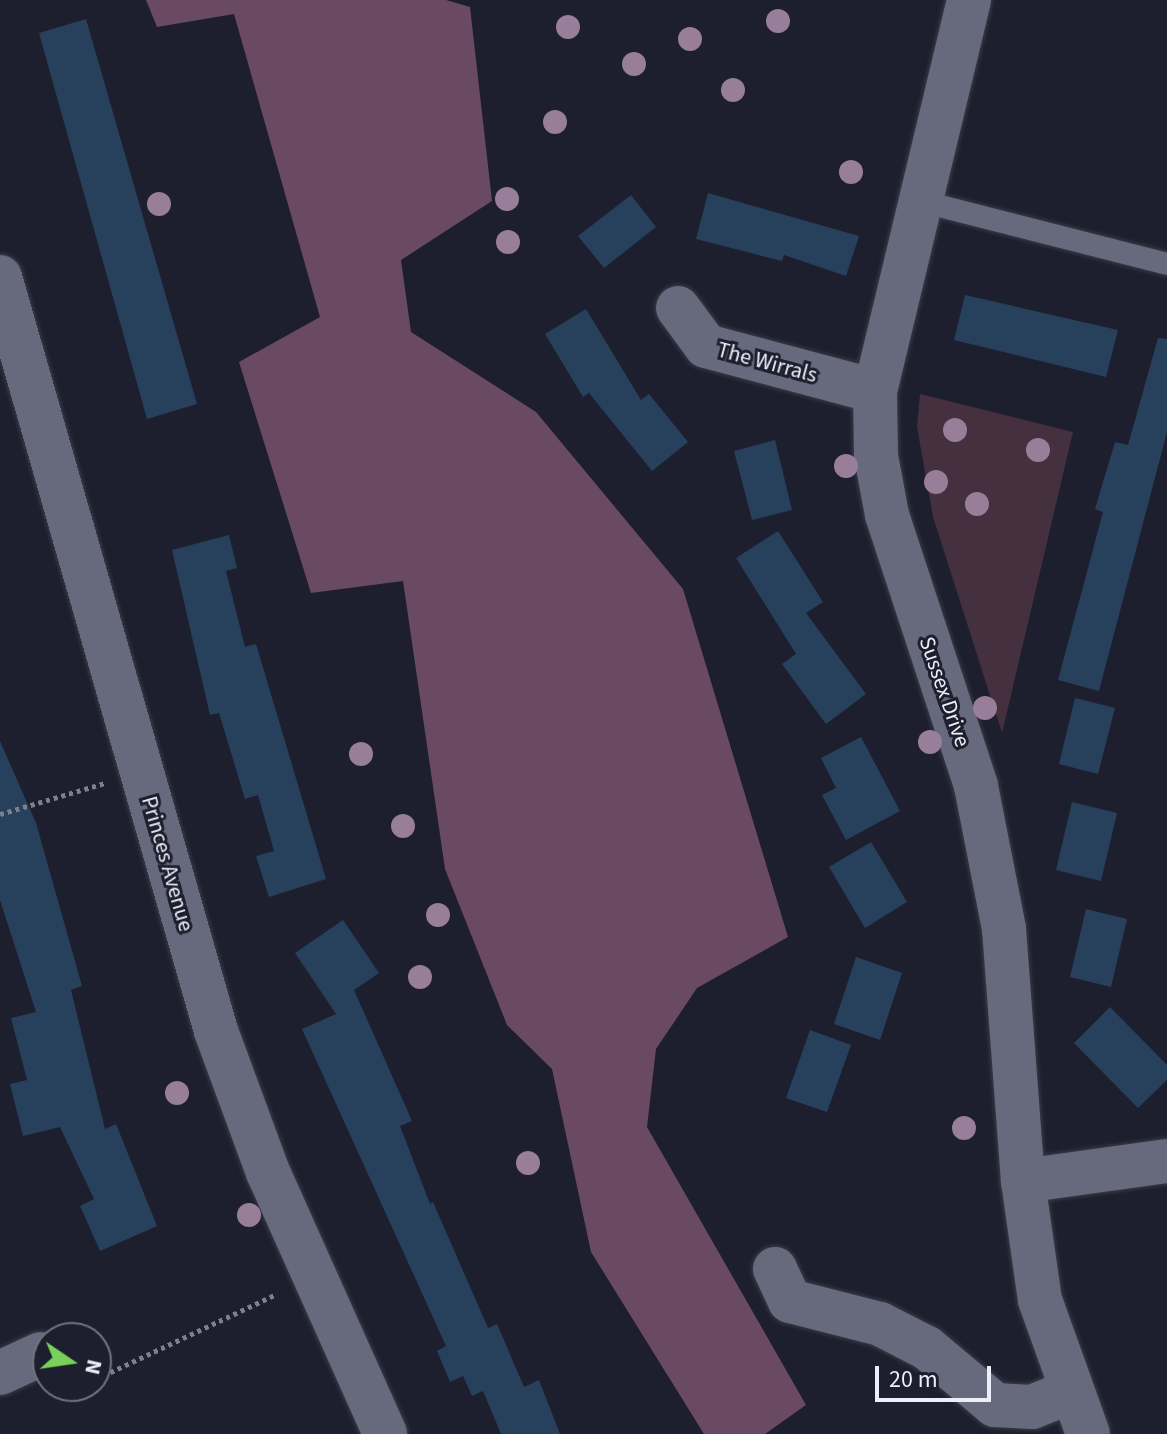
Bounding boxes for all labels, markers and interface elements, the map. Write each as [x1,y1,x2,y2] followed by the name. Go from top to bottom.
[714,337,820,389] street label: The Wirrals
[913,633,975,751] street label: Sussex Drive
[135,793,199,935] street label: Princes Avenue
[32,1322,112,1402] north arrow
[879,1350,995,1400] scale bar
[76,1356,111,1378] text: N
[889,1362,938,1397] text: 20 m

